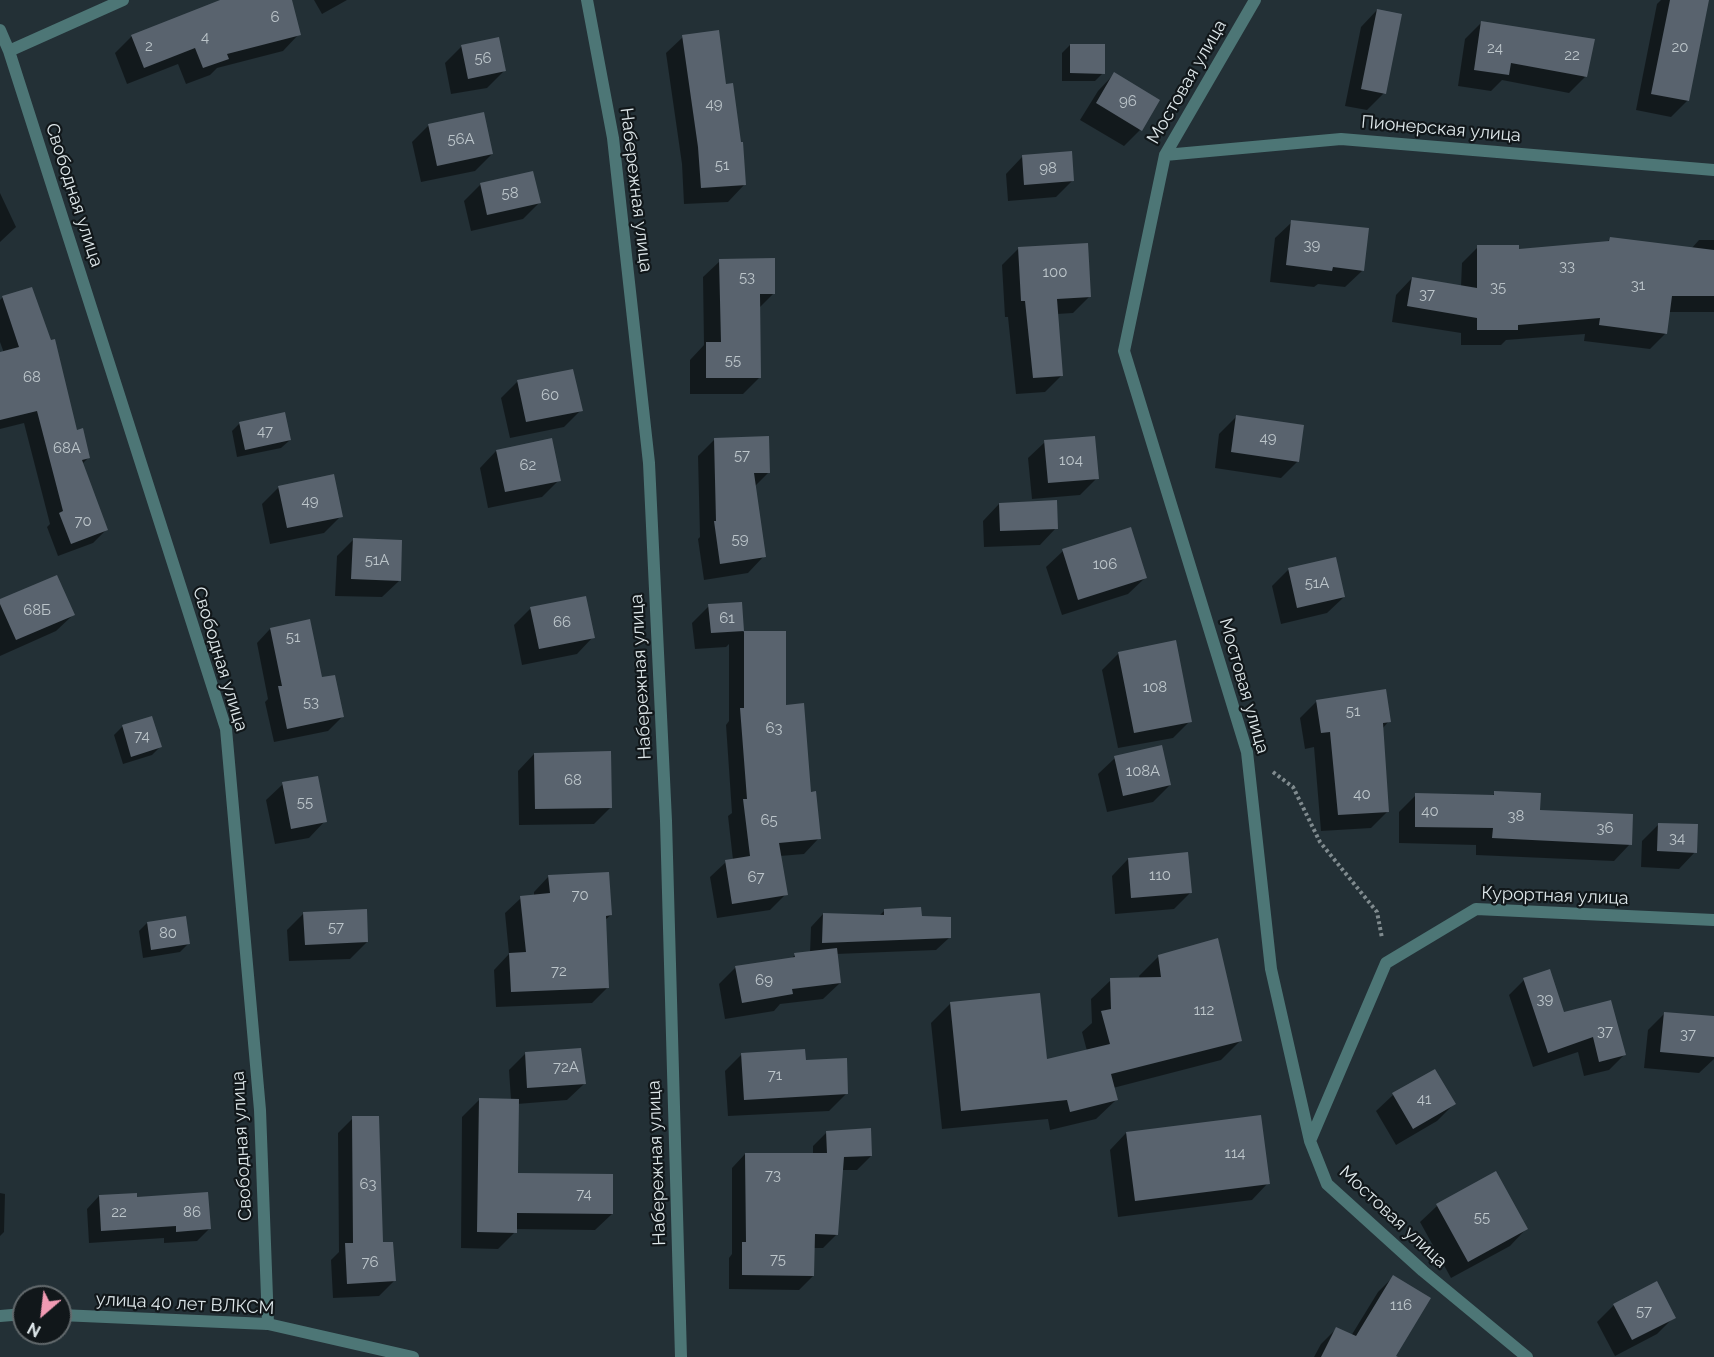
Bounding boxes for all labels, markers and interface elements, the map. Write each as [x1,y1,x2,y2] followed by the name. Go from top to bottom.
[270,8,280,26] house number: 6
[1143,16,1231,148] street label: Мостовая улица
[201,28,209,46] house number: 4
[145,37,153,55] house number: 2
[1672,38,1688,56] house number: 20
[1487,39,1503,57] house number: 24
[1564,46,1580,64] house number: 22
[474,49,492,67] house number: 56
[1119,92,1137,110] house number: 96
[706,95,722,113] house number: 49
[615,107,657,273] street label: Набережная улица
[1360,111,1522,147] street label: Пионерская улица
[41,120,107,270] street label: Свободная улица
[447,130,475,148] house number: 56А
[715,156,729,174] house number: 51
[1039,159,1057,177] house number: 98
[501,184,519,202] house number: 58
[1304,236,1320,254] house number: 39
[1559,257,1575,275] house number: 33
[1043,263,1067,281] house number: 100
[739,268,755,286] house number: 53
[1631,276,1645,294] house number: 31
[1490,278,1506,296] house number: 35
[1419,285,1435,303] house number: 37
[725,351,741,369] house number: 55
[23,368,41,386] house number: 68
[541,386,559,404] house number: 60
[257,422,273,440] house number: 47
[1260,429,1276,447] house number: 49
[53,439,81,457] house number: 68А
[734,446,750,464] house number: 57
[1059,451,1083,469] house number: 104
[520,456,536,474] house number: 62
[302,492,318,510] house number: 49
[74,512,92,530] house number: 70
[732,530,748,548] house number: 59
[365,551,389,569] house number: 51А
[1093,555,1117,573] house number: 106
[1305,574,1329,592] house number: 51А
[188,584,252,734] street label: Свободная улица
[626,594,656,760] street label: Набережная улица
[23,601,51,619] house number: 68Б
[719,609,735,627] house number: 61
[553,613,571,631] house number: 66
[1214,616,1274,756] street label: Мостовая улица
[286,628,300,646] house number: 51
[1143,678,1167,696] house number: 108
[303,693,319,711] house number: 53
[1346,702,1360,720] house number: 51
[765,719,783,737] house number: 63
[134,727,150,745] house number: 74
[1126,762,1160,780] house number: 108А
[564,771,582,789] house number: 68
[1353,785,1371,803] house number: 40
[297,793,313,811] house number: 55
[1421,802,1439,820] house number: 40
[1508,807,1524,825] house number: 38
[760,811,778,829] house number: 65
[1596,819,1614,837] house number: 36
[1669,829,1685,847] house number: 34
[1149,866,1171,884] house number: 110
[747,868,765,886] house number: 67
[1481,883,1629,909] street label: Курортная улица
[571,886,589,904] house number: 70
[328,918,344,936] house number: 57
[159,924,177,942] house number: 80
[551,962,567,980] house number: 72
[755,971,773,989] house number: 69
[1537,990,1553,1008] house number: 39
[1194,1001,1214,1019] house number: 112
[1597,1022,1613,1040] house number: 37
[1680,1025,1696,1043] house number: 37
[553,1058,579,1076] house number: 72А
[768,1066,782,1084] house number: 71
[227,1071,257,1221] street label: Свободная улица
[643,1080,671,1246] street label: Набережная улица
[1417,1090,1431,1108] house number: 41
[1224,1144,1246,1162] house number: 114
[1335,1161,1451,1273] street label: Мостовая улица
[765,1166,781,1184] house number: 73
[359,1175,377,1193] house number: 63
[576,1185,592,1203] house number: 74
[111,1203,127,1221] house number: 22
[183,1203,201,1221] house number: 86
[1474,1208,1490,1226] house number: 55
[770,1250,786,1268] house number: 75
[361,1253,379,1271] house number: 76
[12,1285,72,1345] north arrow
[95,1289,275,1319] street label: улица 40 лет ВЛКСМ
[1390,1296,1412,1314] house number: 116
[1636,1302,1652,1320] house number: 57
[24,1318,44,1341] text: N

